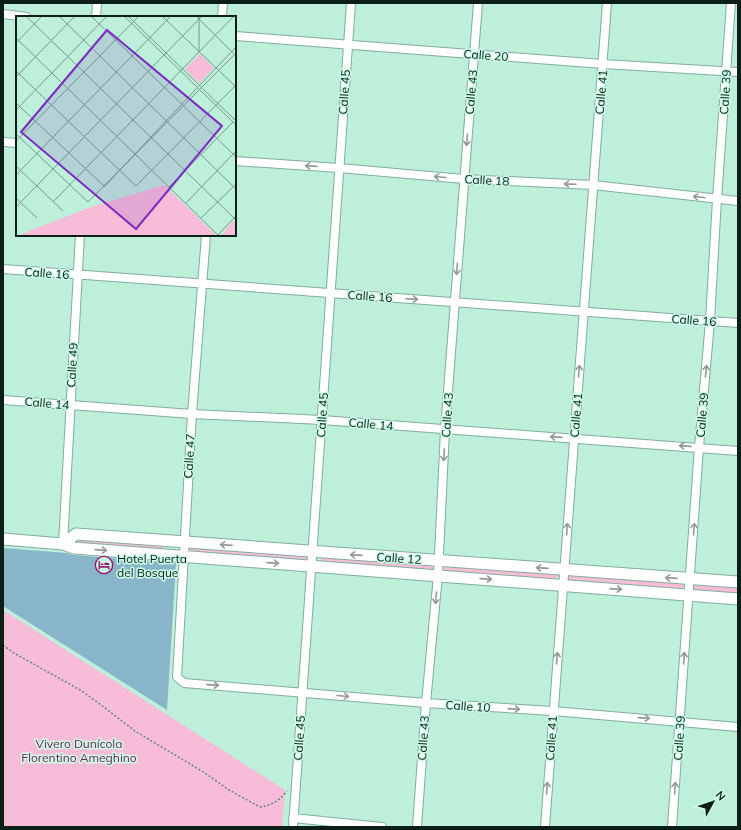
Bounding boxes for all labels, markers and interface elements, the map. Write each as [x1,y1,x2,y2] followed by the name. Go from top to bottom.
[16,16,236,236] inset map
[463,46,509,64] street label: Calle 20
[335,69,353,115] street label: Calle 45
[462,69,480,115] street label: Calle 43
[592,69,610,115] street label: Calle 41
[716,69,734,115] street label: Calle 39
[464,133,471,146] one-way arrow
[305,162,318,169] one-way arrow
[464,171,510,189] street label: Calle 18
[434,173,447,181] one-way arrow
[564,180,577,187] one-way arrow
[693,193,706,201] one-way arrow
[453,262,460,275] one-way arrow
[24,264,70,282] street label: Calle 16
[347,287,393,305] street label: Calle 16
[405,296,418,303] one-way arrow
[671,311,717,329] street label: Calle 16
[63,342,81,388] street label: Calle 49
[576,365,583,378] one-way arrow
[702,365,709,378] one-way arrow
[313,392,331,438] street label: Calle 45
[438,392,456,438] street label: Calle 43
[567,392,585,438] street label: Calle 41
[693,392,711,438] street label: Calle 39
[24,394,70,412] street label: Calle 14
[348,415,394,433] street label: Calle 14
[180,433,198,479] street label: Calle 47
[550,433,563,440] one-way arrow
[679,443,692,450] one-way arrow
[440,448,448,461] one-way arrow
[563,523,570,536] one-way arrow
[690,523,697,536] one-way arrow
[220,542,233,549] one-way arrow
[94,546,107,553] one-way arrow
[376,549,422,567] street label: Calle 12
[117,551,187,580] place label: Hotel Puerta del Bosque
[350,551,363,558] one-way arrow
[94,555,114,575] hotel icon: Hotel Puerta del Bosque
[266,559,279,566] one-way arrow
[535,565,548,572] one-way arrow
[665,574,678,581] one-way arrow
[479,576,492,583] one-way arrow
[609,586,622,593] one-way arrow
[432,591,439,604] one-way arrow
[554,652,561,665] one-way arrow
[681,652,688,665] one-way arrow
[206,682,219,689] one-way arrow
[336,692,349,699] one-way arrow
[445,697,491,715] street label: Calle 10
[507,705,520,713] one-way arrow
[290,715,308,761] street label: Calle 45
[414,715,432,761] street label: Calle 43
[542,715,560,761] street label: Calle 41
[637,715,650,722] one-way arrow
[670,715,688,761] street label: Calle 39
[21,736,137,765] park label: Vivero Dunícola Florentino Ameghino
[544,782,551,795] one-way arrow
[672,782,679,795] one-way arrow
[693,782,733,822] north arrow
[713,788,729,803] text: N

